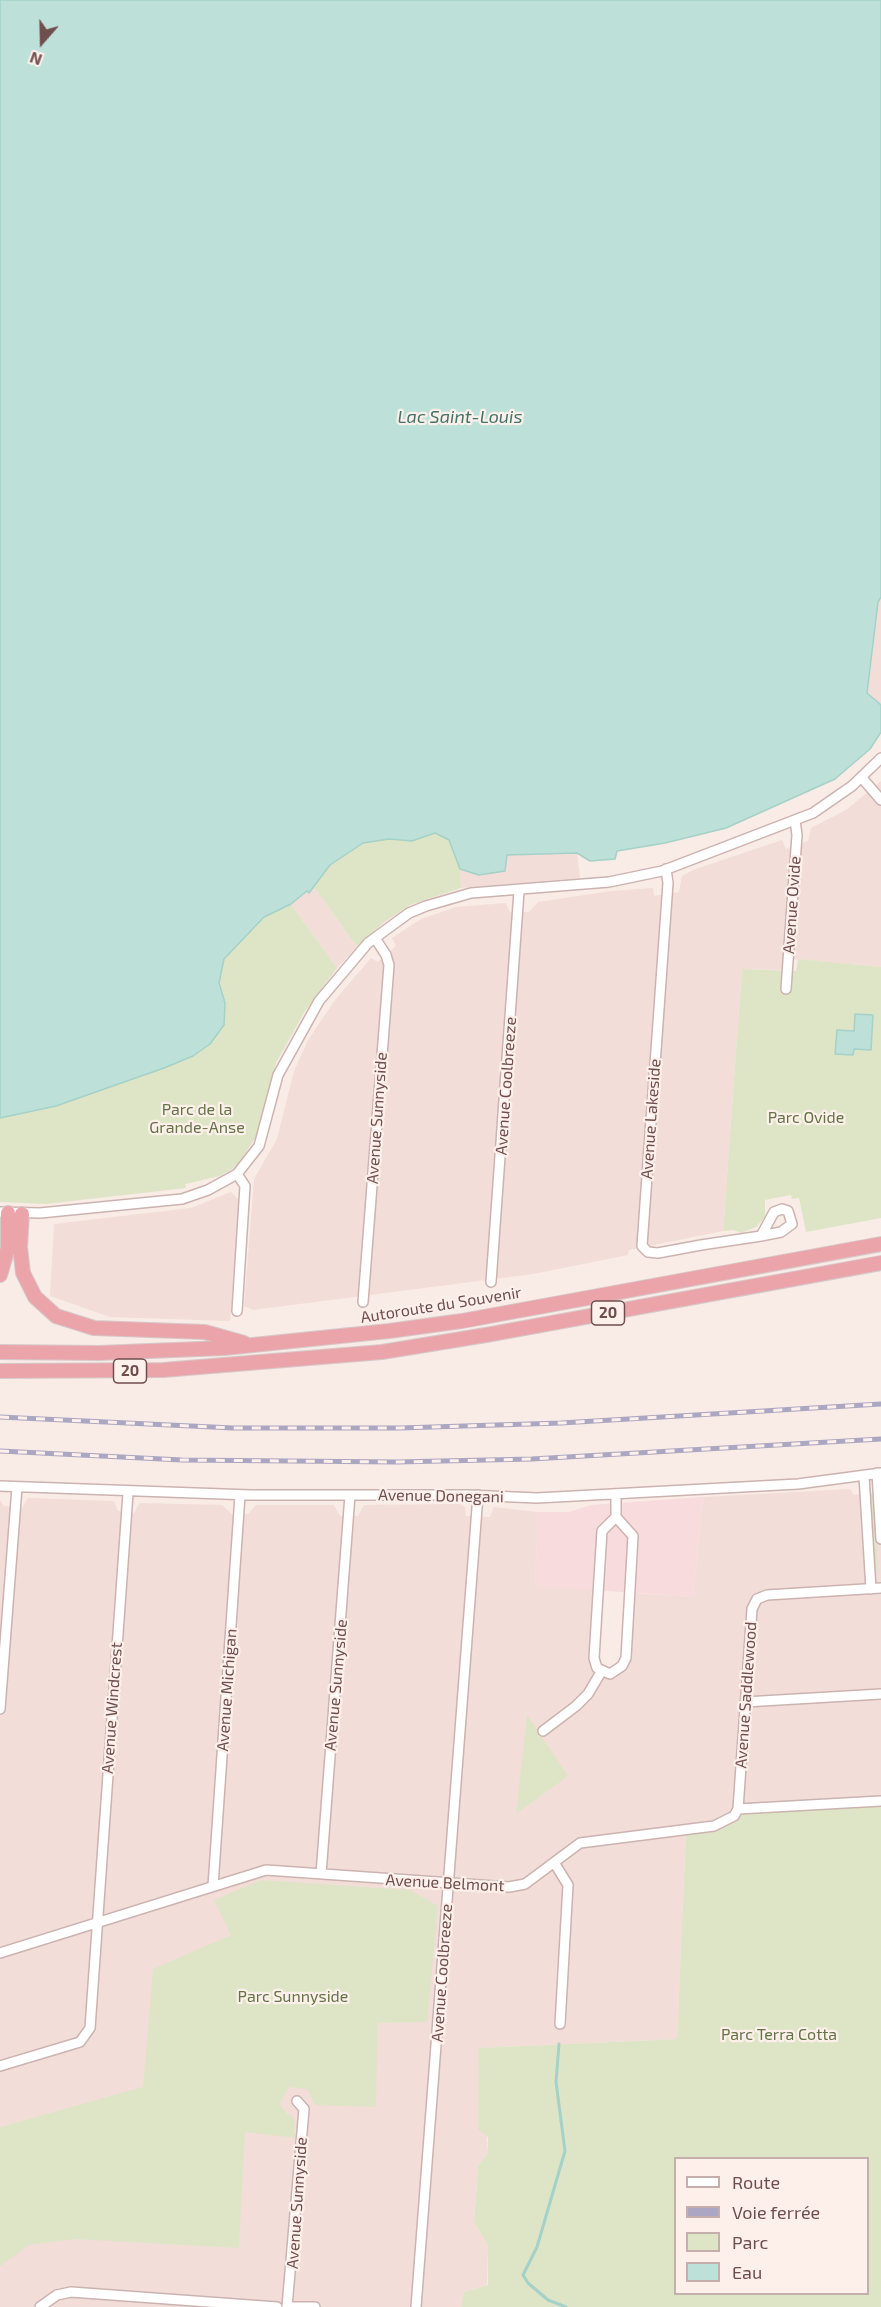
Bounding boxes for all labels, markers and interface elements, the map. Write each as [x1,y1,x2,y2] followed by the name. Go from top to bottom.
[12,12,72,72] north arrow
[27,48,44,70] text: N
[397,406,523,428] water label: Lac Saint-Louis
[779,855,805,955] street label: Avenue Ovide
[492,1016,520,1156] street label: Avenue Coolbreeze
[363,1051,391,1185] street label: Avenue Sunnyside
[637,1058,665,1180] street label: Avenue Lakeside
[149,1100,245,1138] park label: Parc de la Grande-Anse
[768,1108,844,1128] park label: Parc Ovide
[359,1283,523,1327] street label: Autoroute du Souvenir
[592,1301,624,1325] road number: 20
[114,1359,146,1383] road number: 20
[378,1485,504,1507] street label: Avenue Donegani
[321,1618,351,1752] street label: Avenue Sunnyside
[731,1621,761,1769] street label: Avenue Saddlewood
[213,1628,241,1752] street label: Avenue Michigan
[98,1642,126,1774] street label: Avenue Windcrest
[385,1870,505,1896] street label: Avenue Belmont
[428,1903,456,2043] street label: Avenue Coolbreeze
[238,1987,348,2007] park label: Parc Sunnyside
[721,2025,837,2045] park label: Parc Terra Cotta
[283,2136,311,2270] street label: Avenue Sunnyside
[674,2157,869,2295] legend
[732,2171,780,2193] text: Route
[732,2201,820,2223] text: Voie ferrée
[732,2231,768,2253] text: Parc
[732,2261,762,2283] text: Eau

